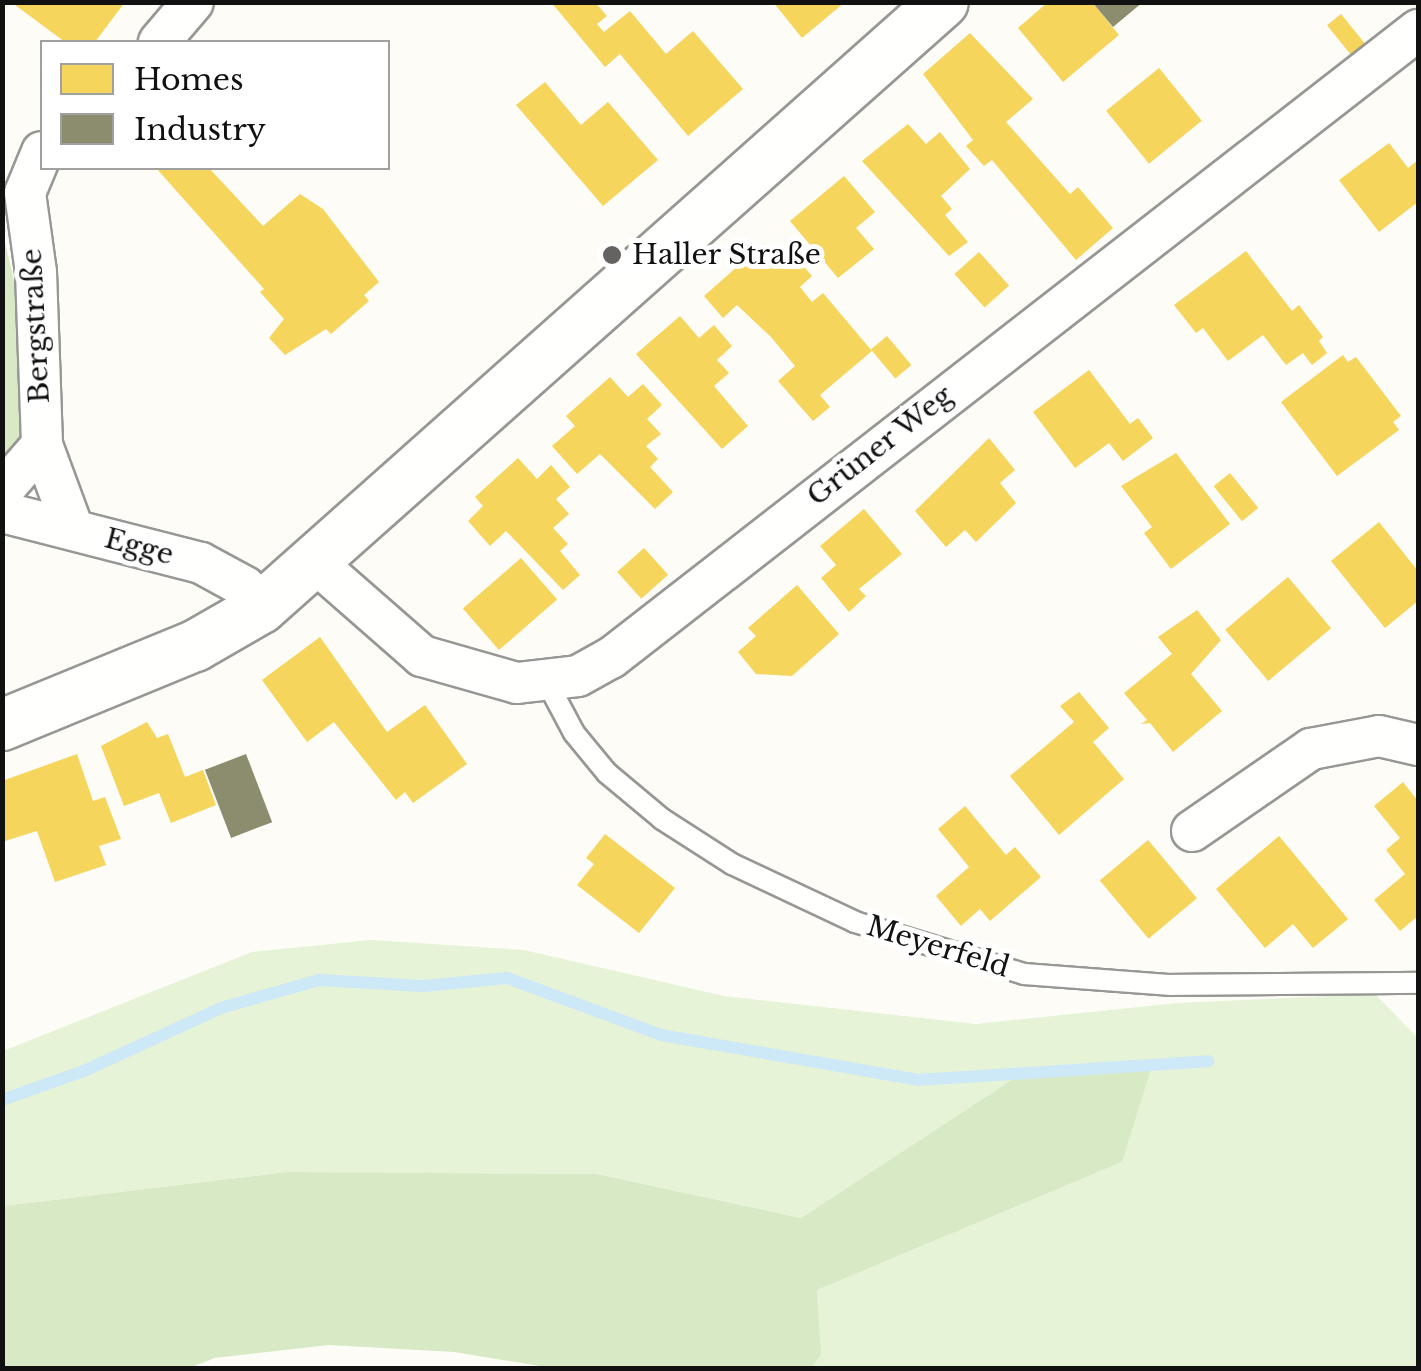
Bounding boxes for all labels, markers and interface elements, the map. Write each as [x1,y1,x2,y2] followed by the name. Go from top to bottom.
[40,40,390,170] legend
[134,61,244,98] text: Homes
[134,111,266,148] text: Industry
[632,238,822,272] place label: Haller Straße
[601,244,623,266] marker: Haller Straße
[15,248,57,404] street label: Bergstraße
[800,378,960,514] street label: Grüner Weg
[101,522,177,572] street label: Egge
[863,909,1013,985] street label: Meyerfeld

